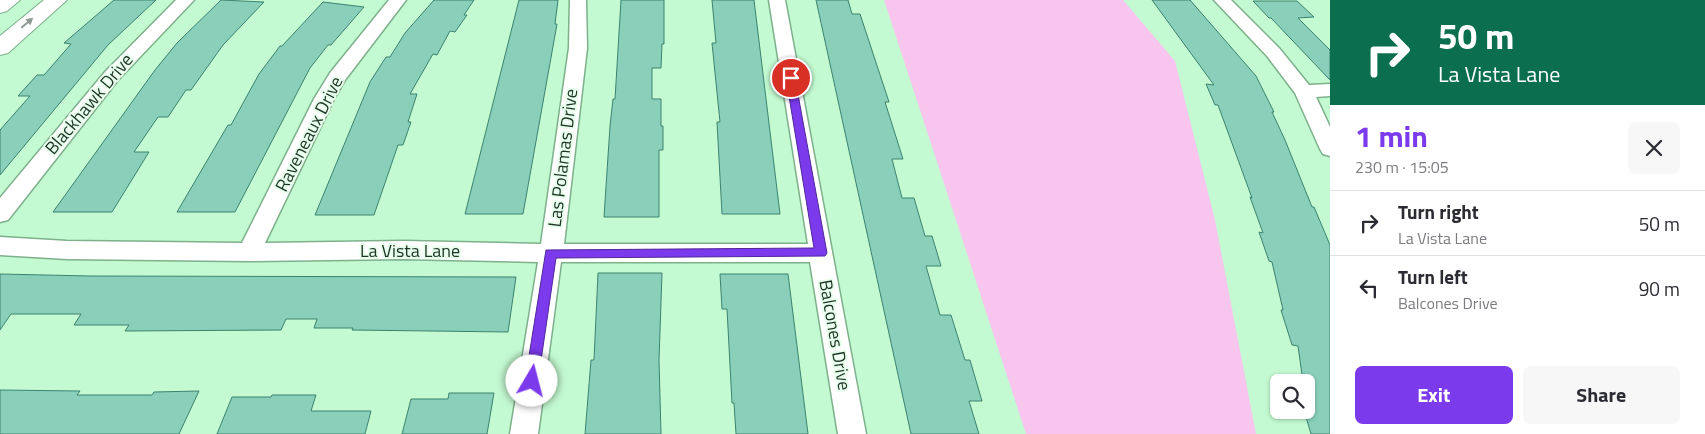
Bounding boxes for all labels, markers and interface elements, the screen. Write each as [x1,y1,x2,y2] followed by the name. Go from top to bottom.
[1438,9,1514,63] text: 50 m
[21,17,34,28] one-way arrow
[1355,20,1420,85] icon: right
[38,47,139,160] street label: Blackhawk Drive
[770,57,812,99] pin
[1438,57,1560,91] text: La Vista Lane
[777,64,805,92] icon: arrive
[268,71,349,196] street label: Raveneaux Drive
[541,87,584,229] street label: Las Polamas Drive
[1355,113,1428,159] text: 1 min
[1628,122,1680,174] button: close
[1355,155,1449,179] text: 230 m · 15:05
[1398,197,1479,226] text: Turn right
[1355,209,1383,237] icon: right
[1639,209,1680,238] text: 50 m
[1398,226,1487,250] text: La Vista Lane
[360,237,460,264] street label: La Vista Lane
[1398,262,1468,291] text: Turn left
[1355,274,1383,302] icon: left
[1639,274,1680,303] text: 90 m
[812,277,859,392] street label: Balcones Drive
[1398,291,1498,315] text: Balcones Drive
[505,354,557,406] position arrow
[1355,366,1513,424] button: Exit
[1523,366,1680,424] button: Share
[1270,374,1315,419] map controls
[1270,374,1315,419] button: search

